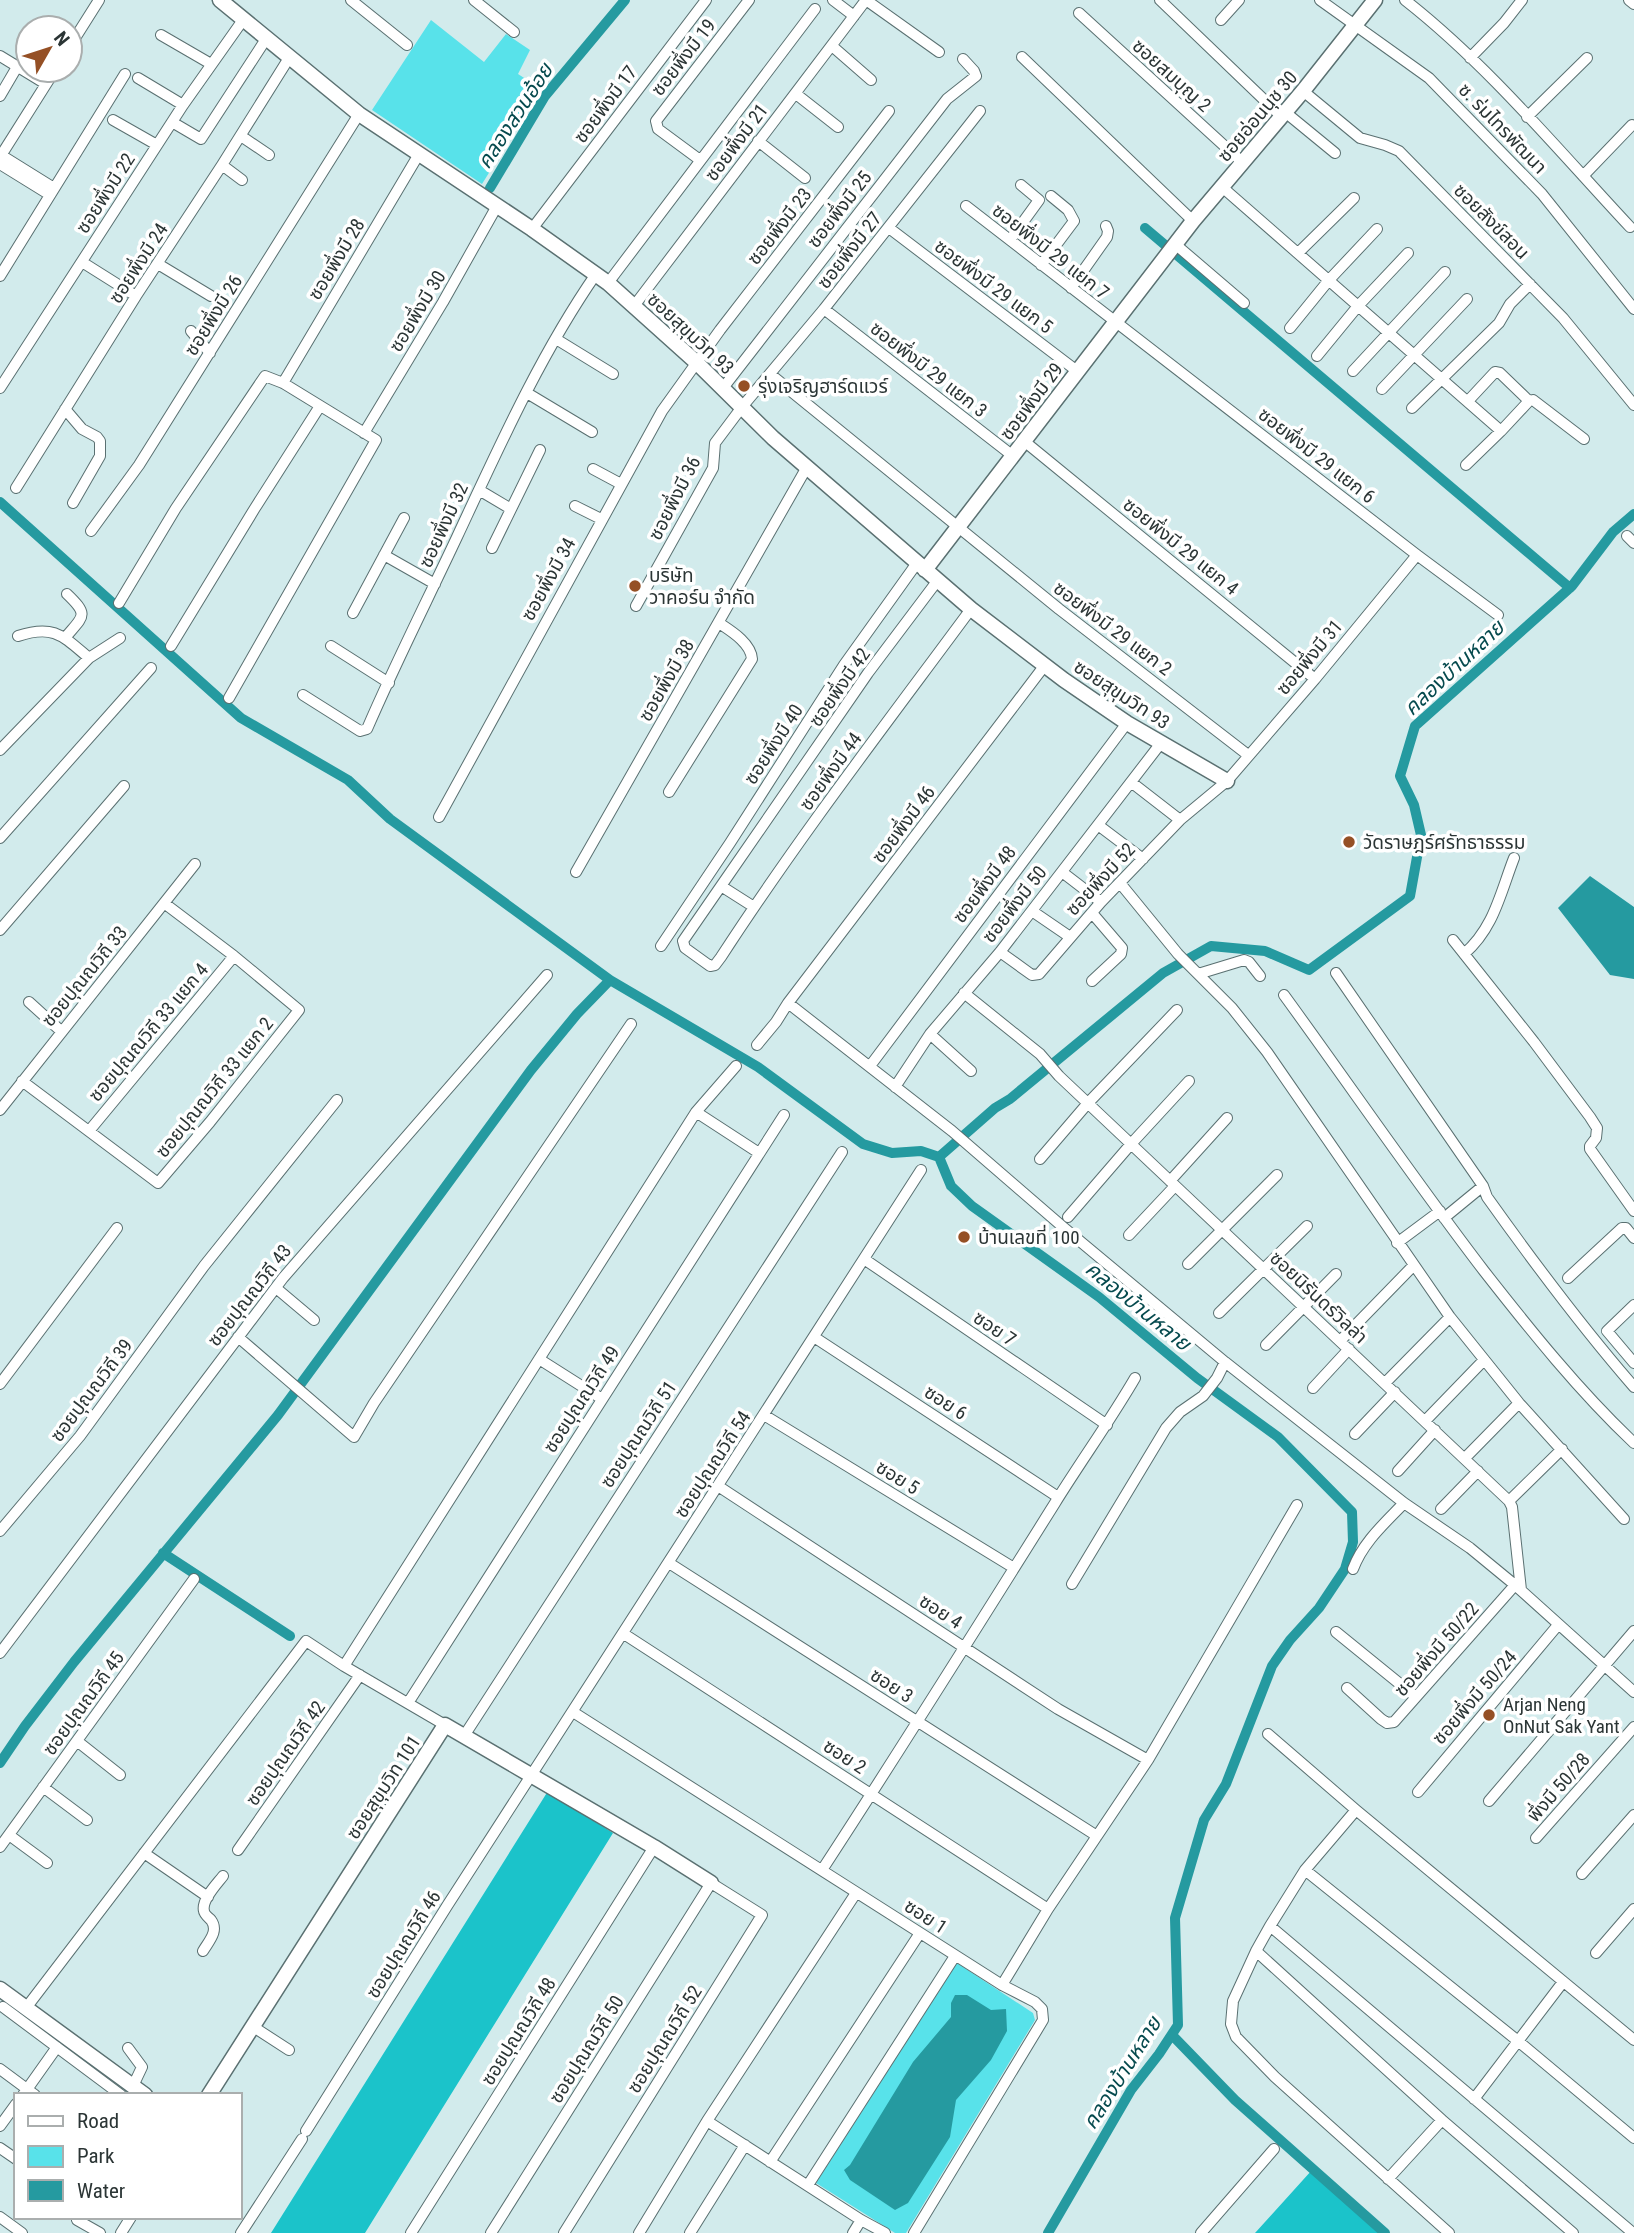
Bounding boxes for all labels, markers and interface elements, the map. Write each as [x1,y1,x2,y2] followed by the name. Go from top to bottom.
[645,13,720,100] street label: ซอยพึ่งมี 19
[14,14,84,84] north arrow
[49,27,74,50] text: N
[1128,34,1216,117] street label: ซอยสมบุญ 2
[472,58,559,173] water label: คลองสวนอ้อย
[567,60,642,148] street label: ซอยพึ่งมี 17
[1213,66,1302,166] street label: ซอยอ่อนนุช 30
[1454,78,1552,178] street label: ซ. ร่มไทรพัฒนา
[698,98,773,186] street label: ซอยพึ่งมี 21
[69,148,140,238] street label: ซอยพึ่งมี 22
[801,165,876,252] street label: ซอยพึ่งมี 25
[1449,179,1534,264] street label: ซอยสังข์สอน
[741,182,816,269] street label: ซอยพึ่งมี 23
[988,197,1115,304] street label: ซอยพึ่งมี 29 แยก 7
[811,206,886,293] street label: ซอยพึ่งมี 27
[301,213,370,304] street label: ซอยพึ่งมี 28
[102,218,173,308] street label: ซอยพึ่งมี 24
[930,233,1059,338] street label: ซอยพึ่งมี 29 แยก 5
[382,265,451,356] street label: ซอยพึ่งมี 30
[178,270,247,360] street label: ซอยพึ่งมี 26
[643,288,739,379] street label: ซอยสุขุมวิท 93
[866,315,993,422] street label: ซอยพึ่งมี 29 แยก 3
[993,357,1068,445] street label: ซอยพึ่งมี 29
[758,375,889,398] place label: รุ่งเจริญฮาร์ดแวร์
[736,378,752,394] marker: รุ่งเจริญฮาร์ดแวร์
[1254,401,1381,508] street label: ซอยพึ่งมี 29 แยก 6
[642,452,705,544] street label: ซอยพึ่งมี 36
[412,478,473,571] street label: ซอยพึ่งมี 32
[1118,491,1244,600] street label: ซอยพึ่งมี 29 แยก 4
[515,533,581,625] street label: ซอยพึ่งมี 34
[649,564,755,609] place label: บริษัท วาคอร์น จำกัด
[1049,575,1178,680] street label: ซอยพึ่งมี 29 แยก 2
[627,578,643,594] marker: บริษัท วาคอร์น จำกัด
[1270,614,1347,700] street label: ซอยพึ่งมี 31
[1399,615,1510,720] water label: คลองบ้านหลาย
[632,634,699,725] street label: ซอยพึ่งมี 38
[802,642,875,731] street label: ซอยพึ่งมี 42
[1069,655,1174,734] street label: ซอยสุขุมวิท 93
[737,699,808,789] street label: ซอยพึ่งมี 40
[793,727,866,815] street label: ซอยพึ่งมี 44
[865,780,940,868] street label: ซอยพึ่งมี 46
[1363,831,1525,854] place label: วัดราษฎร์ศรัทธาธรรม
[1341,834,1357,850] marker: วัดราษฎร์ศรัทธาธรรม
[1059,837,1140,920] street label: ซอยพึ่งมี 52
[946,840,1021,928] street label: ซอยพึ่งมี 48
[976,860,1051,947] street label: ซอยพึ่งมี 50
[37,921,132,1031] street label: ซอยปุณณวิถี 33
[84,958,213,1106] street label: ซอยปุณณวิถี 33 แยก 4
[151,1013,278,1162] street label: ซอยปุณณวิถี 33 แยก 2
[978,1224,1080,1249] place label: บ้านเลขที่ 100
[956,1229,972,1245] marker: บ้านเลขที่ 100
[203,1240,296,1351] street label: ซอยปุณณวิถี 43
[1265,1246,1372,1348] street label: ซอยนิรันดร์วิลล่า
[1081,1257,1196,1356] water label: คลองบ้านหลาย
[969,1306,1020,1351] street label: ซอย 7
[45,1334,138,1446] street label: ซอยปุณณวิถี 39
[538,1342,624,1457] street label: ซอยปุณณวิถี 49
[595,1377,681,1492] street label: ซอยปุณณวิถี 51
[920,1380,971,1425] street label: ซอย 6
[669,1407,755,1522] street label: ซอยปุณณวิถี 54
[872,1455,924,1499] street label: ซอย 5
[915,1589,966,1634] street label: ซอย 4
[1388,1596,1483,1701] street label: ซอยพึ่งมี 50/22
[1426,1644,1521,1749] street label: ซอยพึ่งมี 50/24
[38,1647,129,1760] street label: ซอยปุณณวิถี 45
[866,1663,917,1708] street label: ซอย 3
[1503,1693,1620,1738] place label: Arjan Neng OnNut Sak Yant
[241,1696,330,1810] street label: ซอยปุณณวิถี 42
[1481,1707,1497,1723] marker: Arjan Neng OnNut Sak Yant
[341,1731,425,1843] street label: ซอยสุขุมวิท 101
[819,1734,870,1779] street label: ซอย 2
[1521,1747,1595,1827] street label: พึ่งมี 50/28
[361,1886,446,2002] street label: ซอยปุณณวิถี 46
[900,1894,951,1939] street label: ซอย 1
[476,1973,561,2089] street label: ซอยปุณณวิถี 48
[622,1981,707,2097] street label: ซอยปุณณวิถี 52
[544,1991,629,2107] street label: ซอยปุณณวิถี 50
[1078,2011,1167,2133] water label: คลองบ้านหลาย
[14,2093,242,2219] legend
[77,2109,119,2133] text: Road
[77,2144,115,2168] text: Park
[77,2179,125,2203] text: Water

